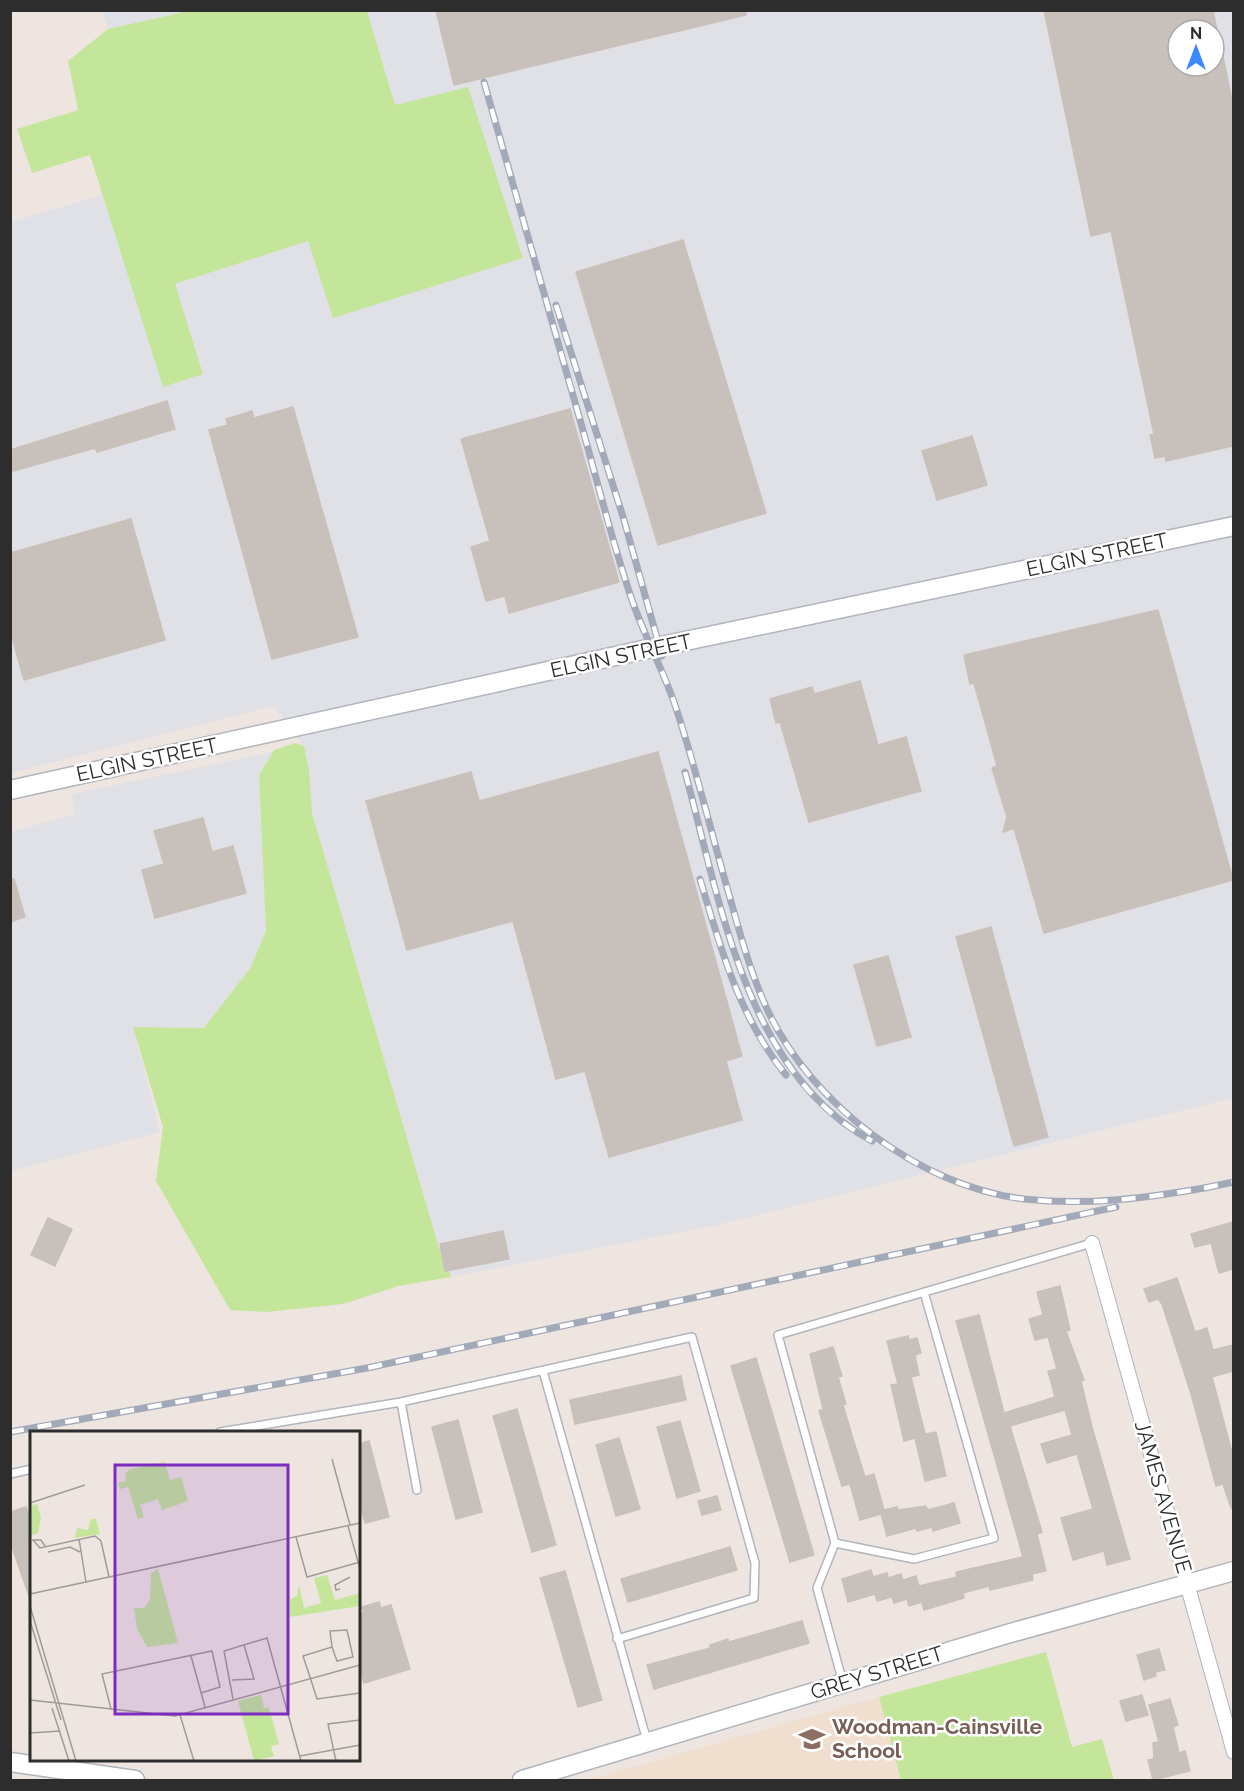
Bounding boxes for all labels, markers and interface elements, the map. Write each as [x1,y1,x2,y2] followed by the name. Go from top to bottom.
[1166,18,1226,78] north arrow
[1190,24,1202,43] text: N
[1024,527,1170,582] street label: ELGIN STREET
[548,628,694,683] street label: ELGIN STREET
[74,732,220,787] street label: ELGIN STREET
[1130,1418,1197,1576] street label: JAMES AVENUE
[30,1431,360,1761] inset map
[807,1640,946,1705] street label: GREY STREET
[832,1714,1043,1763] place label: Woodman-Cainsville School
[797,1724,827,1754] school or university icon: Woodman-Cainsville School

